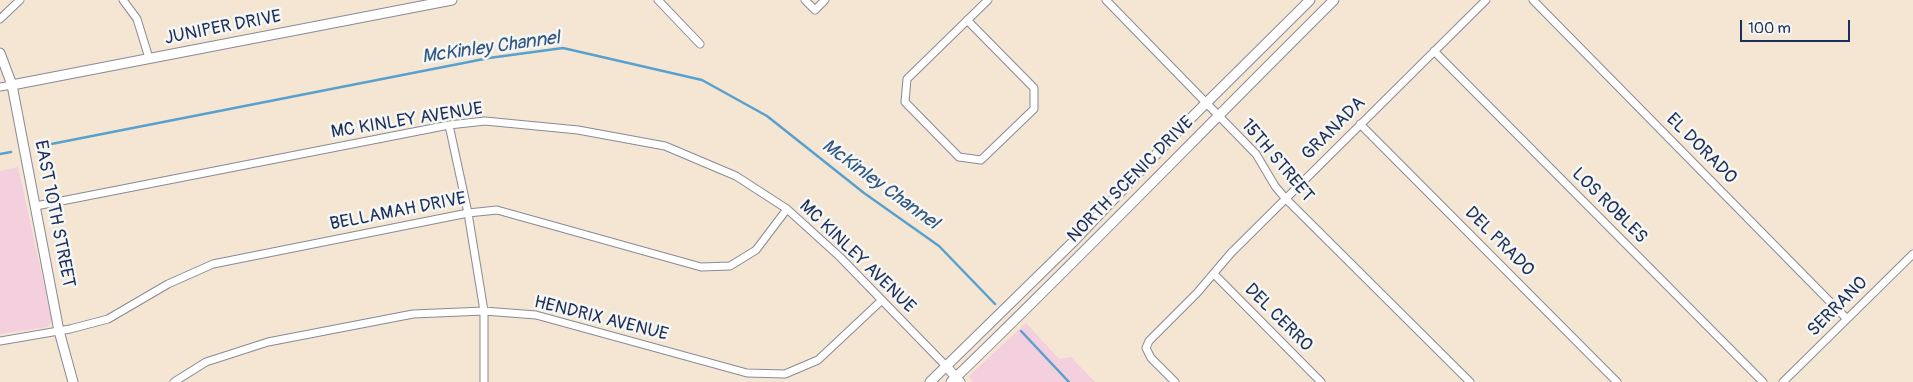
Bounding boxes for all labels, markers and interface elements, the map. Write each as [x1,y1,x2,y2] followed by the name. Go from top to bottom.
[163,6,283,50] street label: JUNIPER DRIVE
[1743,10,1853,42] scale bar
[1748,19,1791,38] text: 100 m
[421,27,561,69] water label: McKinley Channel
[1298,93,1370,165] street label: GRANADA
[330,98,484,144] street label: MC KINLEY AVENUE
[1661,109,1741,189] street label: EL DORADO
[1063,112,1199,248] street label: NORTH SCENIC DRIVE
[1236,115,1318,207] street label: 15TH STREET
[817,135,943,235] water label: McKinley Channel
[29,138,79,290] street label: EAST 10TH STREET
[1567,164,1651,248] street label: LOS ROBLES
[328,188,468,236] street label: BELLAMAH DRIVE
[794,196,920,318] street label: MC KINLEY AVENUE
[1460,203,1538,281] street label: DEL PRADO
[1804,273,1872,341] street label: SERRANO
[1239,279,1317,357] street label: DEL CERRO
[532,292,670,346] street label: HENDRIX AVENUE

